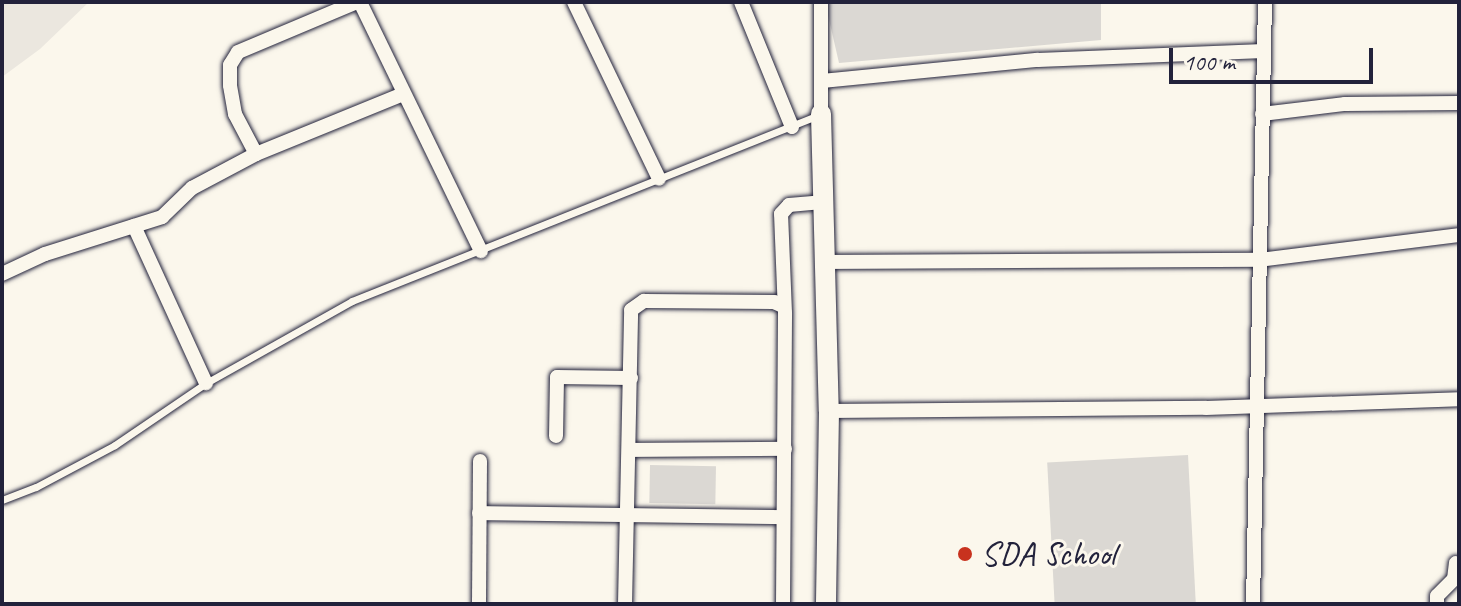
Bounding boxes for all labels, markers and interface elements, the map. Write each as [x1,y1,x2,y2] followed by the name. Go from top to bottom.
[1173,32,1377,82] scale bar
[1183,47,1235,77] text: 100 m
[981,534,1116,574] place label: SDA School
[956,545,974,563] marker: SDA School

